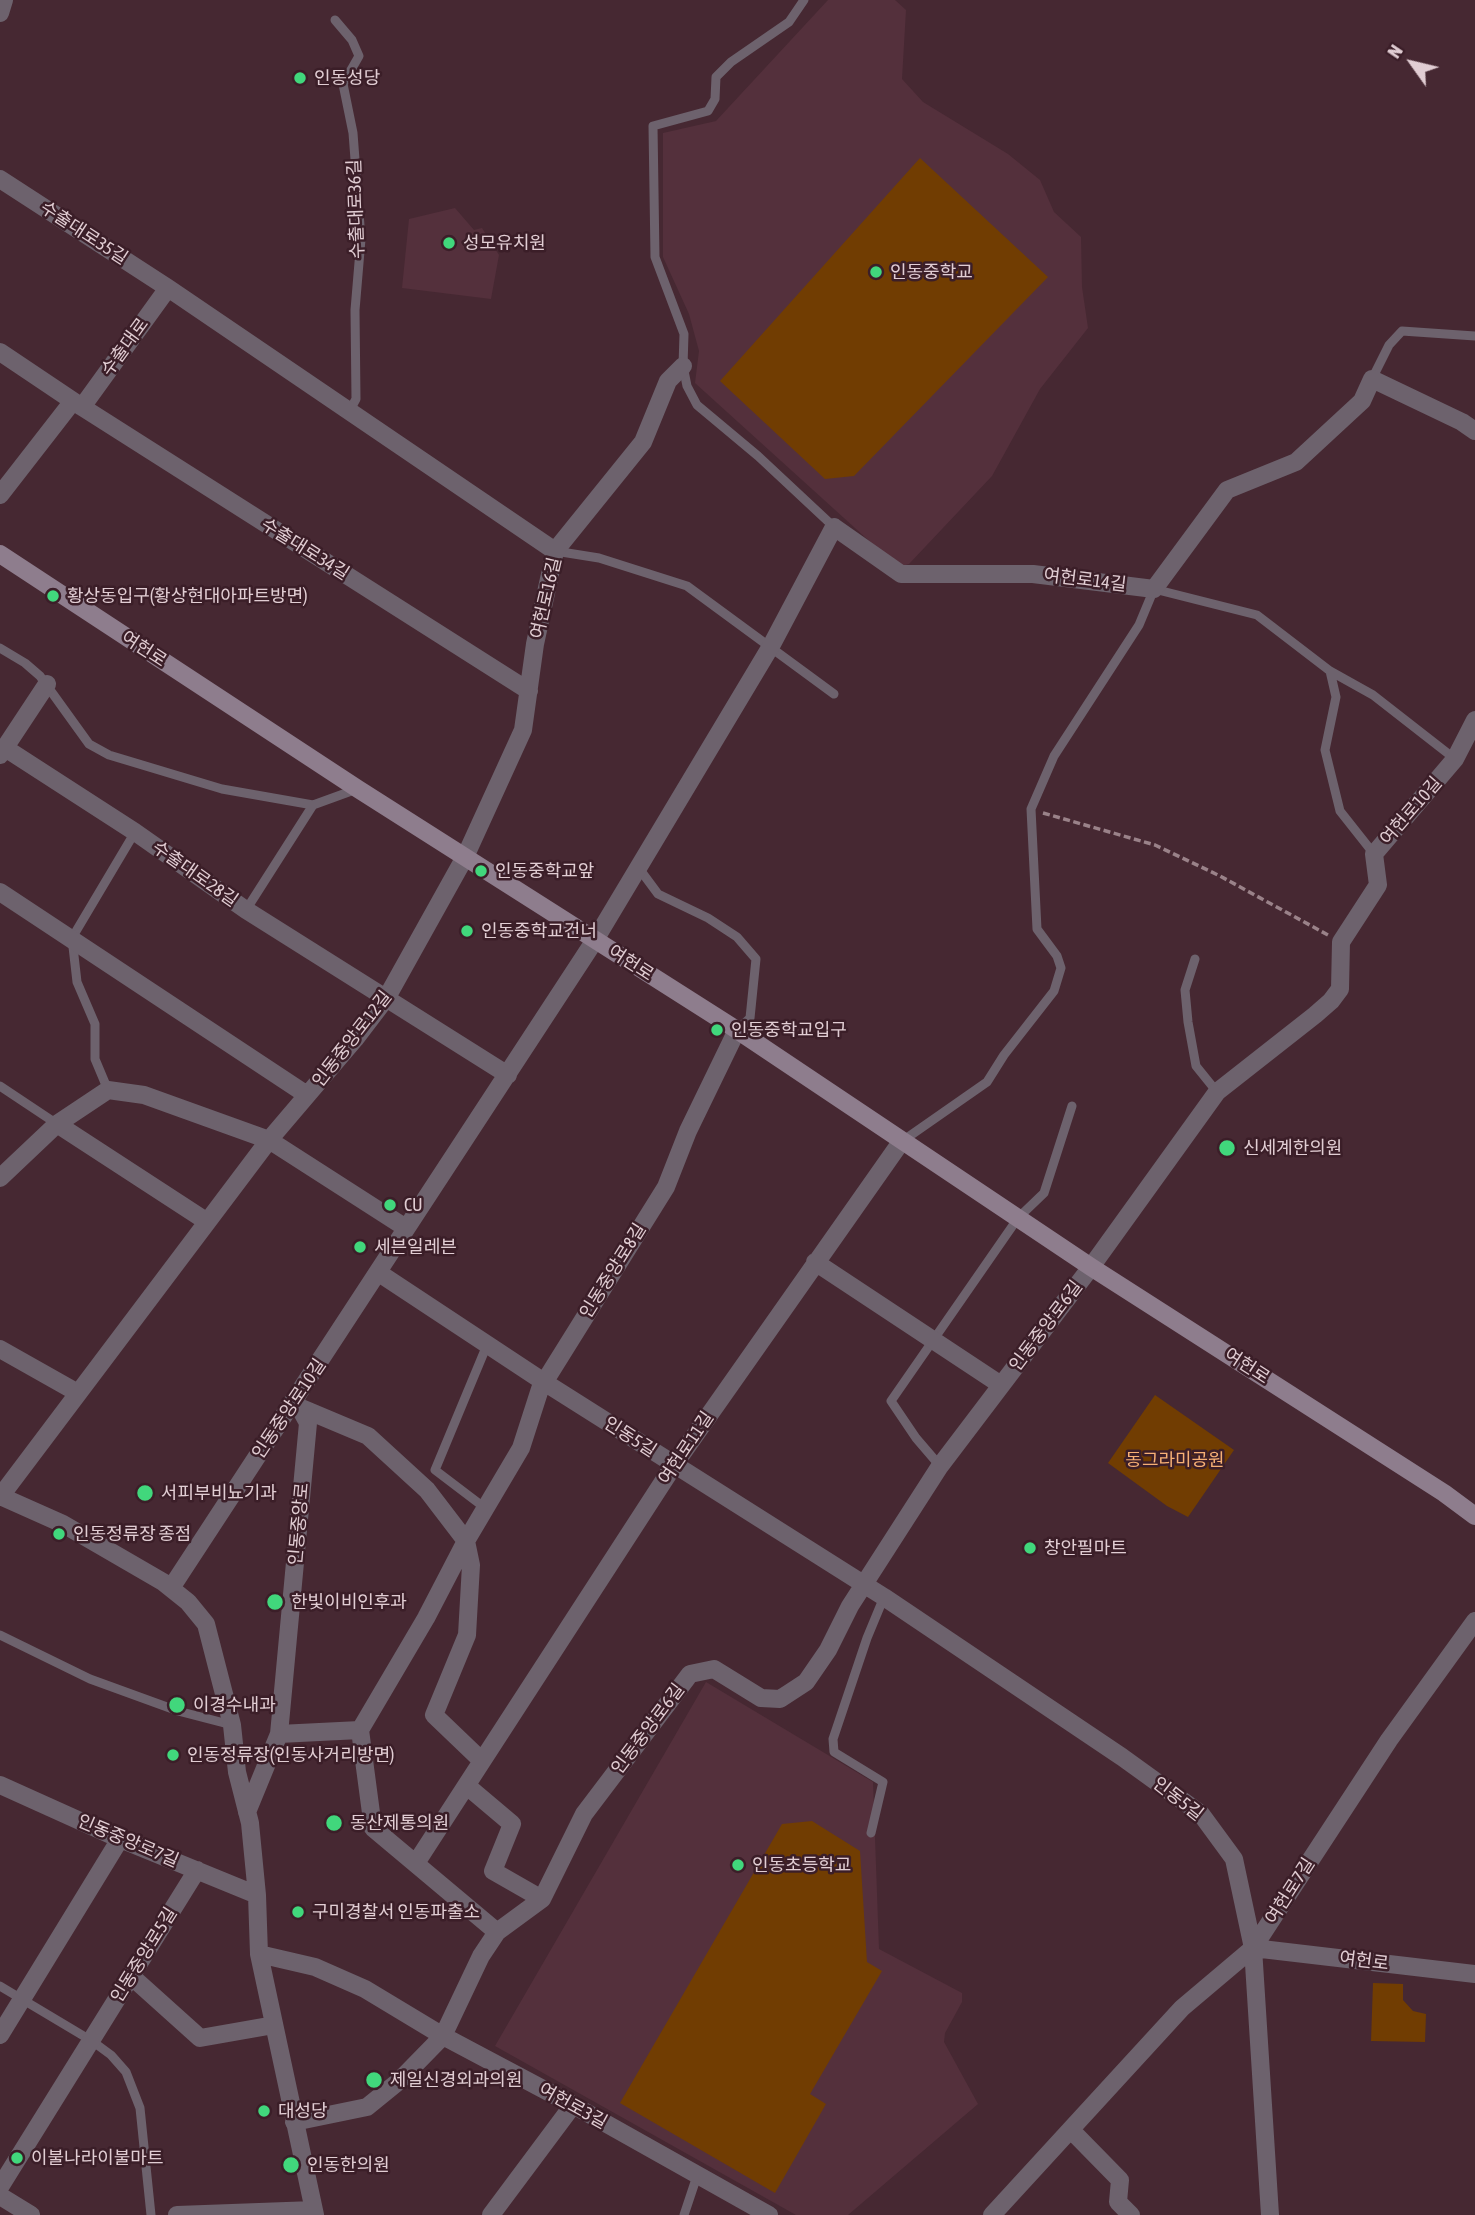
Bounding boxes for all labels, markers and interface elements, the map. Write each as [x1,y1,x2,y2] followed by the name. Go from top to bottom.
[1377,28,1447,98] north arrow
[1382,40,1407,62] text: N
[314,67,380,89] place label: 인동성당
[292,70,308,86] marker: 인동성당
[343,159,369,259] street label: 수출대로36길
[36,197,132,269] street label: 수출대로35길
[463,232,546,254] place label: 성모유치원
[441,235,457,251] marker: 성모유치원
[890,261,973,283] place label: 인동중학교
[868,264,884,280] marker: 인동중학교
[97,314,153,380] street label: 수출대로
[257,513,353,585] street label: 수출대로34길
[526,555,566,641] street label: 여헌로16길
[1042,564,1128,596] street label: 여헌로14길
[67,585,307,607] place label: 황상동입구(황상현대아파트방면)
[45,588,61,604] marker: 황상동입구(황상현대아파트방면)
[117,626,171,672] street label: 여헌로
[1376,773,1446,849] street label: 여헌로10길
[148,837,242,911] street label: 수출대로28길
[495,860,594,882] place label: 인동중학교앞
[473,863,489,879] marker: 인동중학교앞
[481,920,597,942] place label: 인동중학교건너
[459,923,475,939] marker: 인동중학교건너
[604,940,658,986] street label: 여헌로
[308,987,396,1091] street label: 인동중앙로12길
[731,1019,847,1041] place label: 인동중학교입구
[709,1022,725,1038] marker: 인동중학교입구
[1243,1137,1342,1159] place label: 신세계한의원
[1217,1138,1237,1158] marker: 신세계한의원
[404,1194,423,1216] place label: CU
[382,1197,398,1213] marker: CU
[575,1220,651,1322] street label: 인동중앙로8길
[374,1236,457,1258] place label: 세븐일레븐
[352,1239,368,1255] marker: 세븐일레븐
[1005,1276,1087,1376] street label: 인동중앙로6길
[1220,1343,1274,1389] street label: 여헌로
[248,1355,330,1463] street label: 인동중앙로10길
[654,1407,718,1489] street label: 여헌로11길
[600,1412,660,1462] street label: 인동5길
[1125,1449,1225,1471] park label: 동그라미공원
[161,1482,277,1504] place label: 서피부비뇨기과
[285,1482,313,1566] street label: 인동중앙로
[135,1483,155,1503] marker: 서피부비뇨기과
[73,1523,191,1545] place label: 인동정류장 종점
[51,1526,67,1542] marker: 인동정류장 종점
[1044,1537,1127,1559] place label: 창안필마트
[1022,1540,1038,1556] marker: 창안필마트
[291,1591,407,1613] place label: 한빛이비인후과
[265,1592,285,1612] marker: 한빛이비인후과
[607,1679,689,1779] street label: 인동중앙로6길
[193,1694,276,1716] place label: 이경수내과
[167,1695,187,1715] marker: 이경수내과
[187,1744,394,1766] place label: 인동정류장(인동사거리방면)
[165,1747,181,1763] marker: 인동정류장(인동사거리방면)
[1148,1773,1208,1825] street label: 인동5길
[74,1810,182,1872] street label: 인동중앙로7길
[350,1812,449,1834] place label: 동산제통의원
[324,1813,344,1833] marker: 동산제통의원
[752,1854,851,1876] place label: 인동초등학교
[1261,1854,1319,1928] street label: 여헌로7길
[730,1857,746,1873] marker: 인동초등학교
[312,1901,480,1923] place label: 구미경찰서 인동파출소
[106,1904,182,2006] street label: 인동중앙로5길
[290,1904,306,1920] marker: 구미경찰서 인동파출소
[1338,1947,1390,1975] street label: 여헌로
[390,2069,522,2091] place label: 제일신경외과의원
[364,2070,384,2090] marker: 제일신경외과의원
[535,2078,611,2134] street label: 여헌로3길
[278,2100,328,2122] place label: 대성당
[256,2103,272,2119] marker: 대성당
[31,2147,163,2169] place label: 이불나라이불마트
[9,2150,25,2166] marker: 이불나라이불마트
[307,2154,390,2176] place label: 인동한의원
[281,2155,301,2175] marker: 인동한의원

